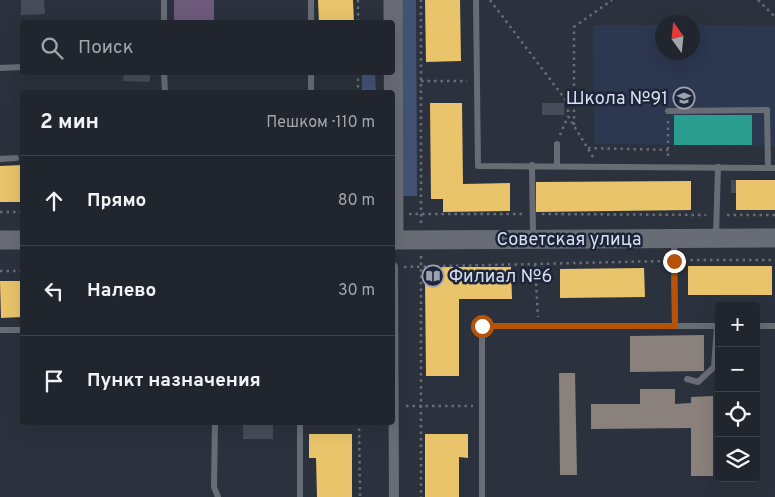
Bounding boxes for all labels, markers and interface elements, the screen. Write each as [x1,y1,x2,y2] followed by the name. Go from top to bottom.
[655,15,700,60] north arrow
[20,20,395,75] search box
[38,34,66,62] icon: search
[78,36,134,60] text: Поиск
[672,86,696,110] school or university icon: Школа №91
[566,88,668,111] place label: Школа №91
[40,109,99,136] text: 2 мин
[266,113,375,133] text: Пешком · 110 m
[40,187,68,215] icon: ahead
[87,189,146,213] text: Прямо
[338,191,375,211] text: 80 m
[497,229,642,252] street label: Советская улица
[663,250,686,273] route end
[421,264,445,288] library icon: Филиал №6
[449,266,552,289] place label: Филиал №6
[40,277,68,305] icon: left
[87,279,156,303] text: Налево
[338,281,375,301] text: 30 m
[715,302,760,482] map controls
[715,302,760,347] button: +
[471,315,494,338] route start
[715,347,760,392] button: −
[40,367,68,395] icon: arrive
[87,369,261,393] text: Пункт назначения
[715,392,760,437] button: locate
[715,437,760,482] button: layers

